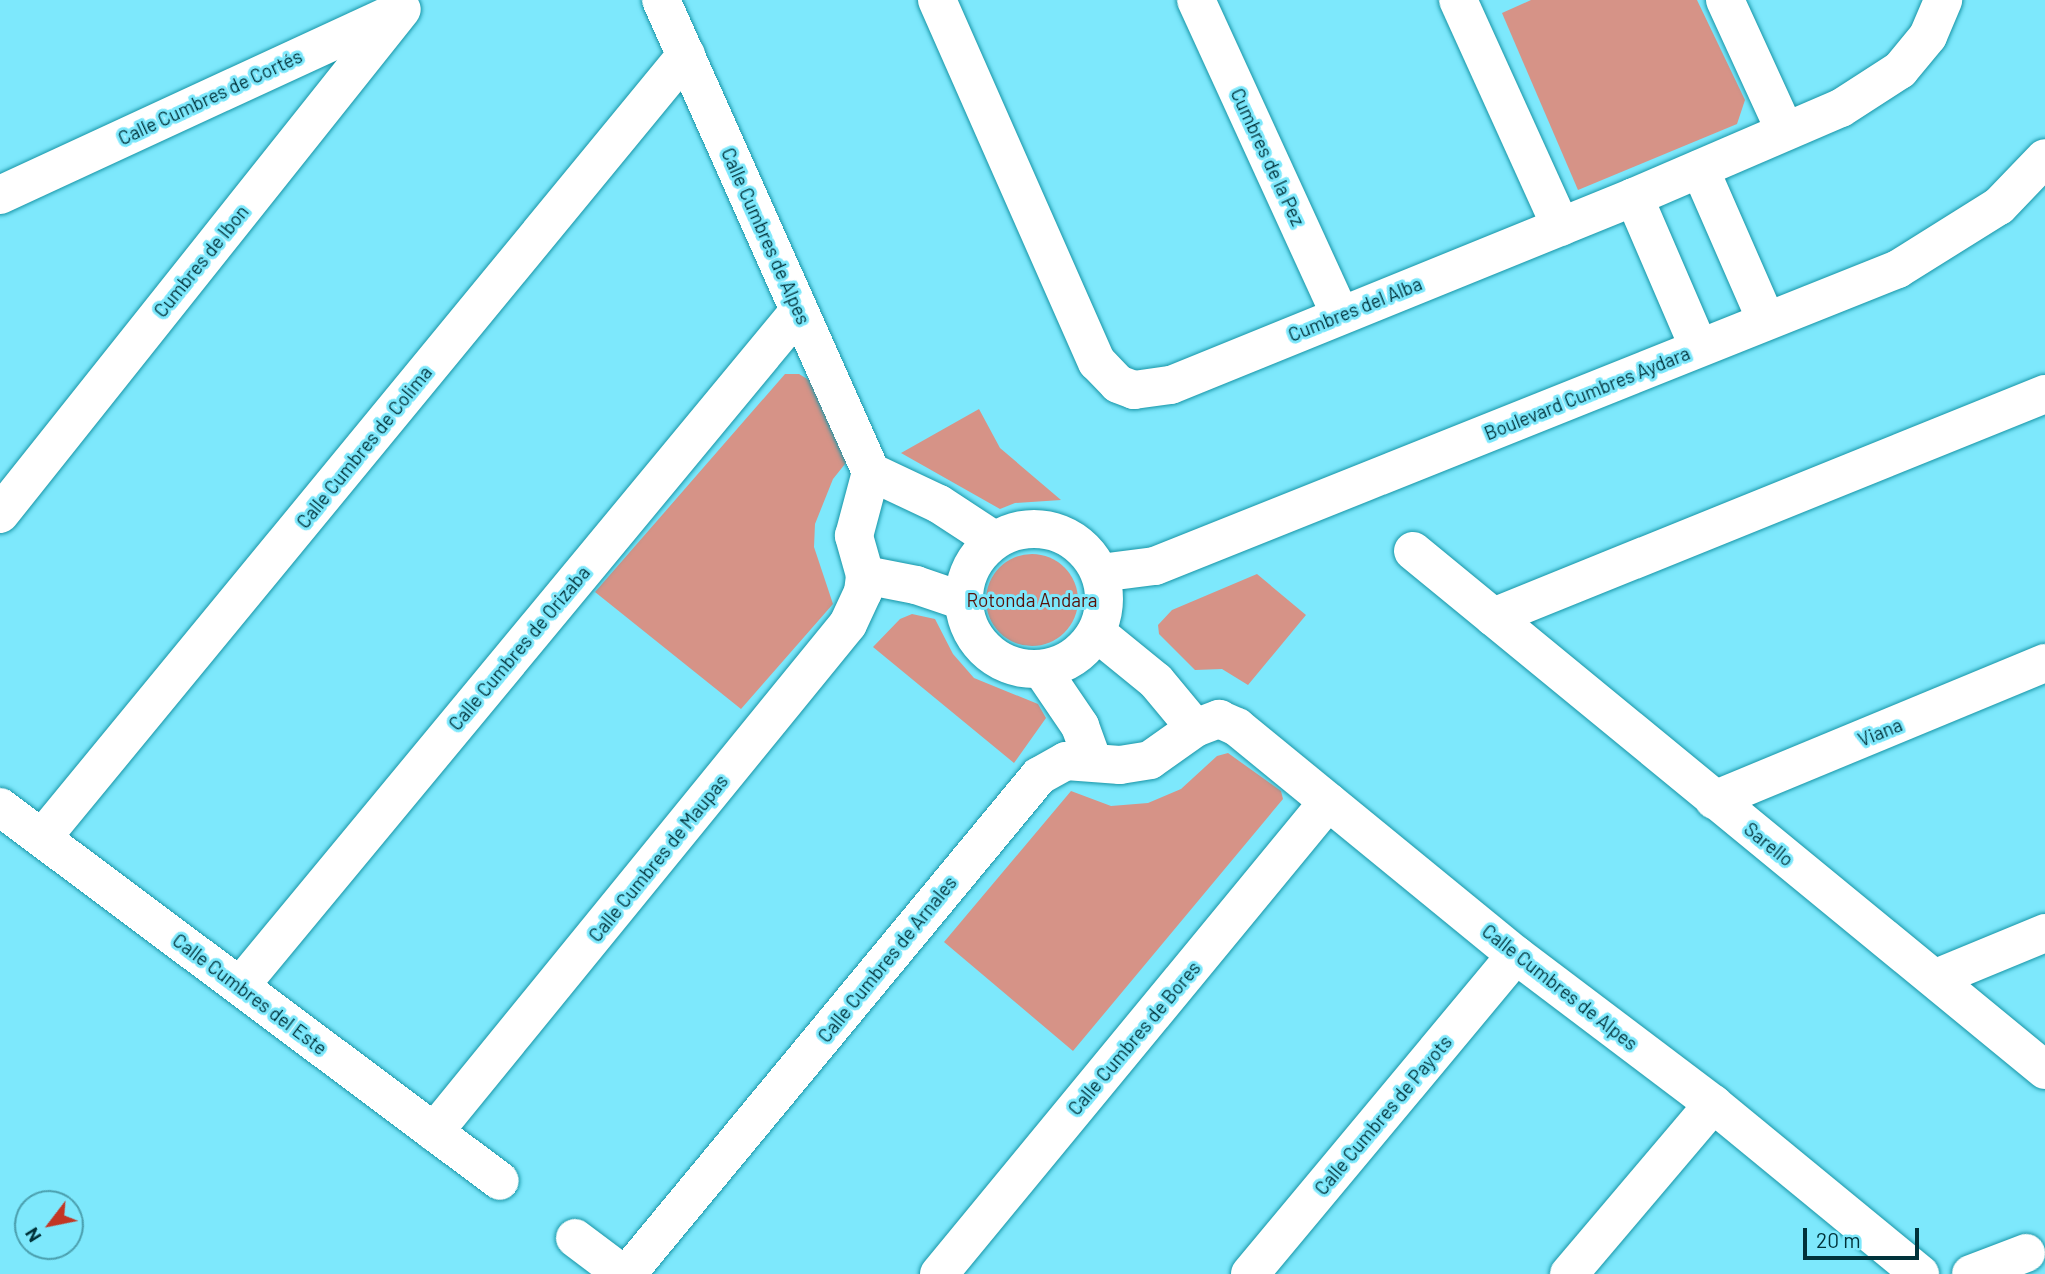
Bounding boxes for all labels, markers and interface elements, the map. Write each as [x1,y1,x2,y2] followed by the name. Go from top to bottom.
[114,44,306,150] street label: Calle Cumbres de Cortés
[1226,85,1310,229] street label: Cumbres de la Pez
[717,144,815,328] street label: Calle Cumbres de Alpes
[149,200,253,322] street label: Cumbres de Ibon
[1285,272,1425,346] street label: Cumbres del Alba
[1481,341,1693,445] street label: Boulevard Cumbres Aydara
[292,361,436,533] street label: Calle Cumbres de Colima
[444,561,594,735] street label: Calle Cumbres de Orizaba
[966,589,1098,611] park label: Rotonda Andara
[1855,713,1905,751] street label: Viana
[584,770,732,946] street label: Calle Cumbres de Maupas
[1740,817,1798,871] street label: Sarello
[813,871,961,1047] street label: Calle Cumbres de Arnales
[1478,919,1642,1055] street label: Calle Cumbres de Alpes
[168,929,332,1059] street label: Calle Cumbres del Este
[1063,956,1205,1120] street label: Calle Cumbres de Bores
[1310,1031,1456,1199] street label: Calle Cumbres de Payots
[14,1190,84,1260] north arrow
[1807,1214,1923,1258] scale bar
[19,1224,46,1247] text: N
[1816,1227,1861,1252] text: 20 m

